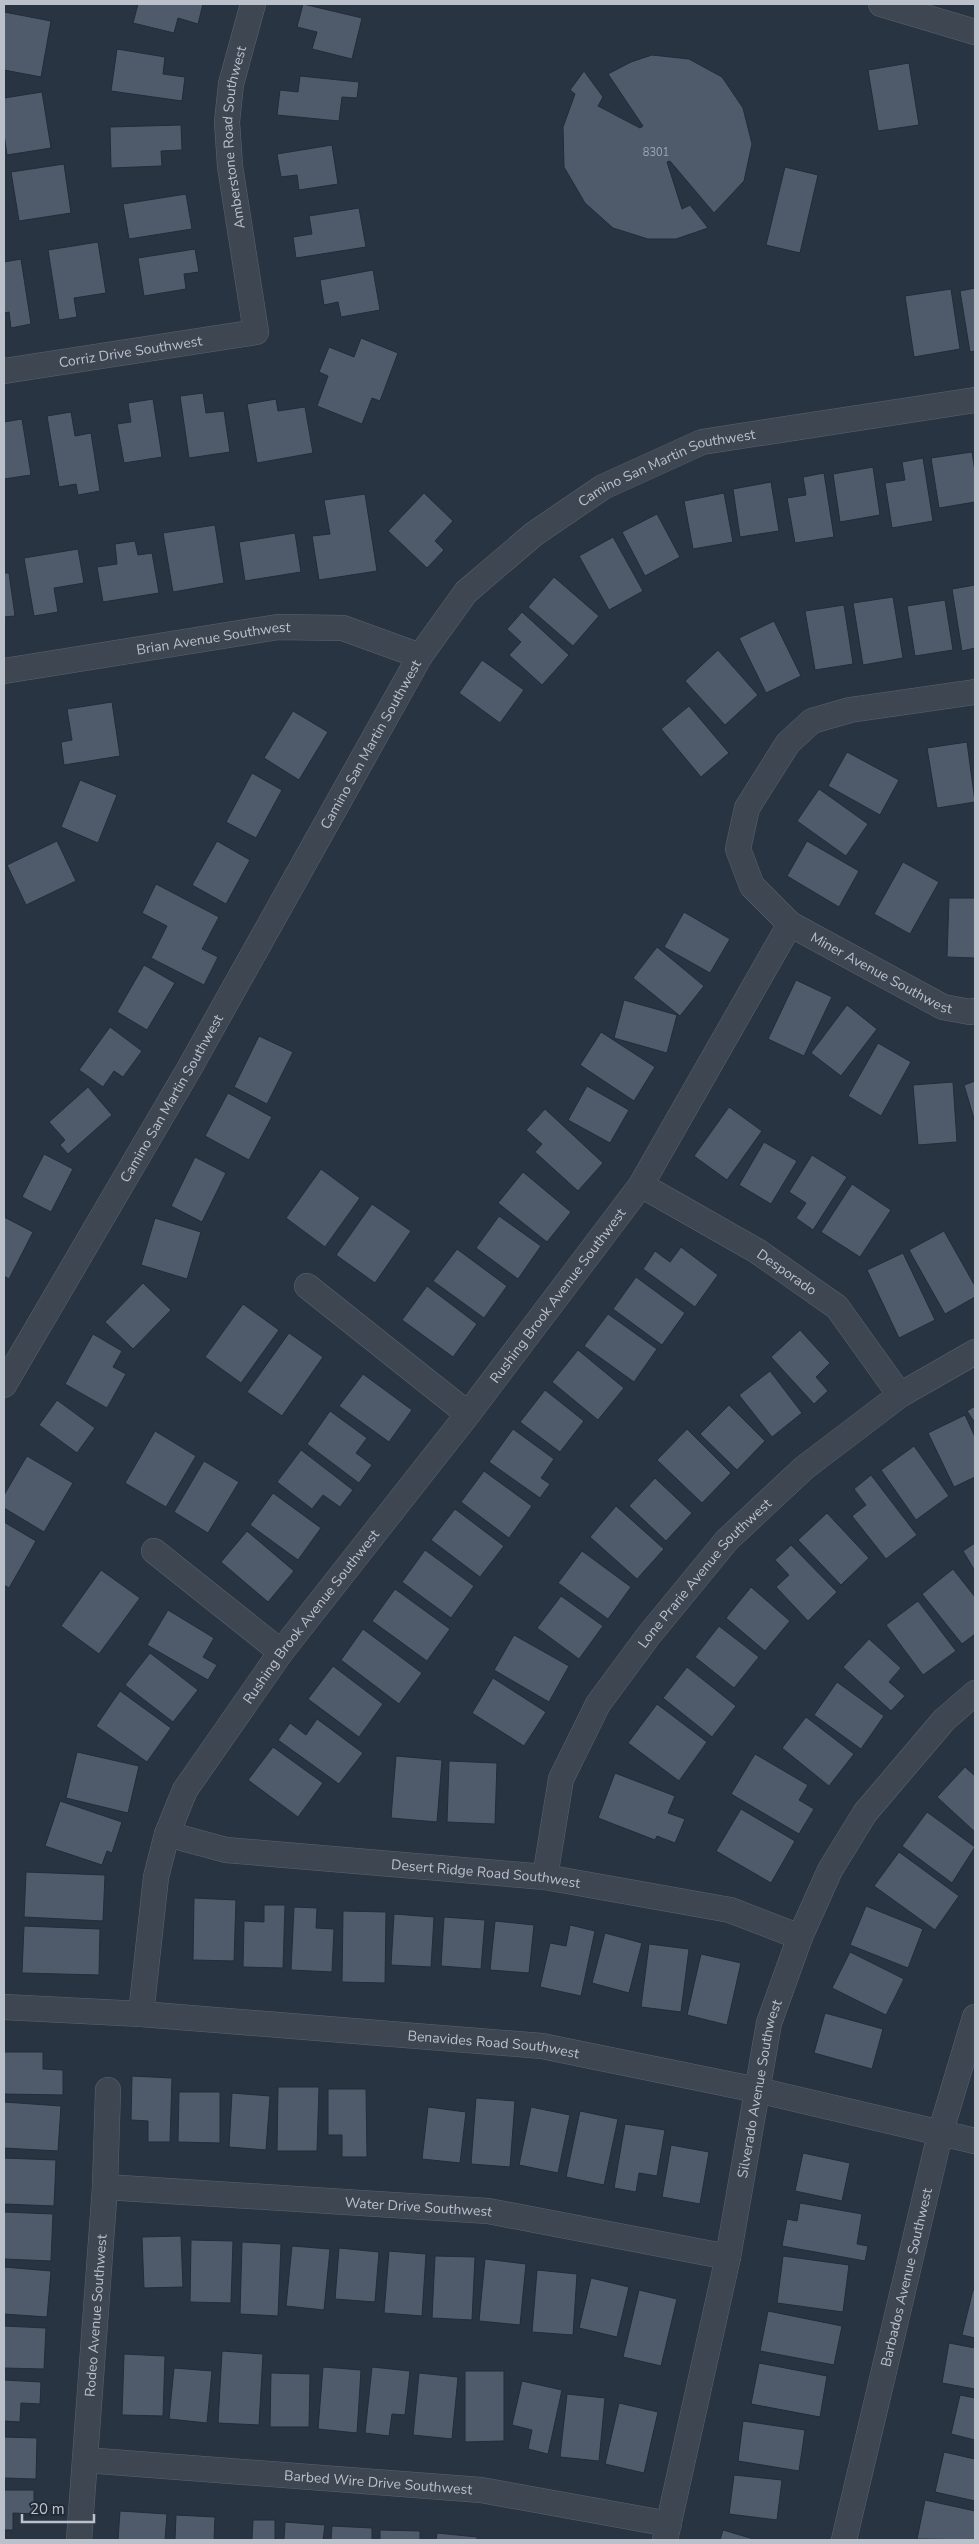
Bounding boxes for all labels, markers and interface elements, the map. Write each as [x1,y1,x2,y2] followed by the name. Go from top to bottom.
[218,44,251,230] street label: Amberstone Road Southwest
[643,145,669,160] house number: 8301
[58,331,204,372] street label: Corriz Drive Southwest
[574,425,757,511] street label: Camino San Martin Southwest
[135,618,291,660] street label: Brian Avenue Southwest
[316,657,426,833] street label: Camino San Martin Southwest
[807,928,954,1019] street label: Miner Avenue Southwest
[116,1011,228,1186] street label: Camino San Martin Southwest
[486,1204,630,1387] street label: Rushing Brook Avenue Southwest
[753,1245,820,1300] street label: Desporado
[634,1494,776,1652] street label: Lone Prarie Avenue Southwest
[239,1526,384,1708] street label: Rushing Brook Avenue Southwest
[390,1855,582,1893] street label: Desert Ridge Road Southwest
[733,1997,787,2180] street label: Silverado Avenue Southwest
[407,2026,581,2063] street label: Benavides Road Southwest
[876,2186,937,2369] street label: Barbados Avenue Southwest
[344,2193,494,2222] street label: Water Drive Southwest
[81,2234,111,2398] street label: Rodeo Avenue Southwest
[283,2466,473,2499] street label: Barbed Wire Drive Southwest
[22,2492,95,2524] scale bar
[30,2499,65,2519] text: 20 m

